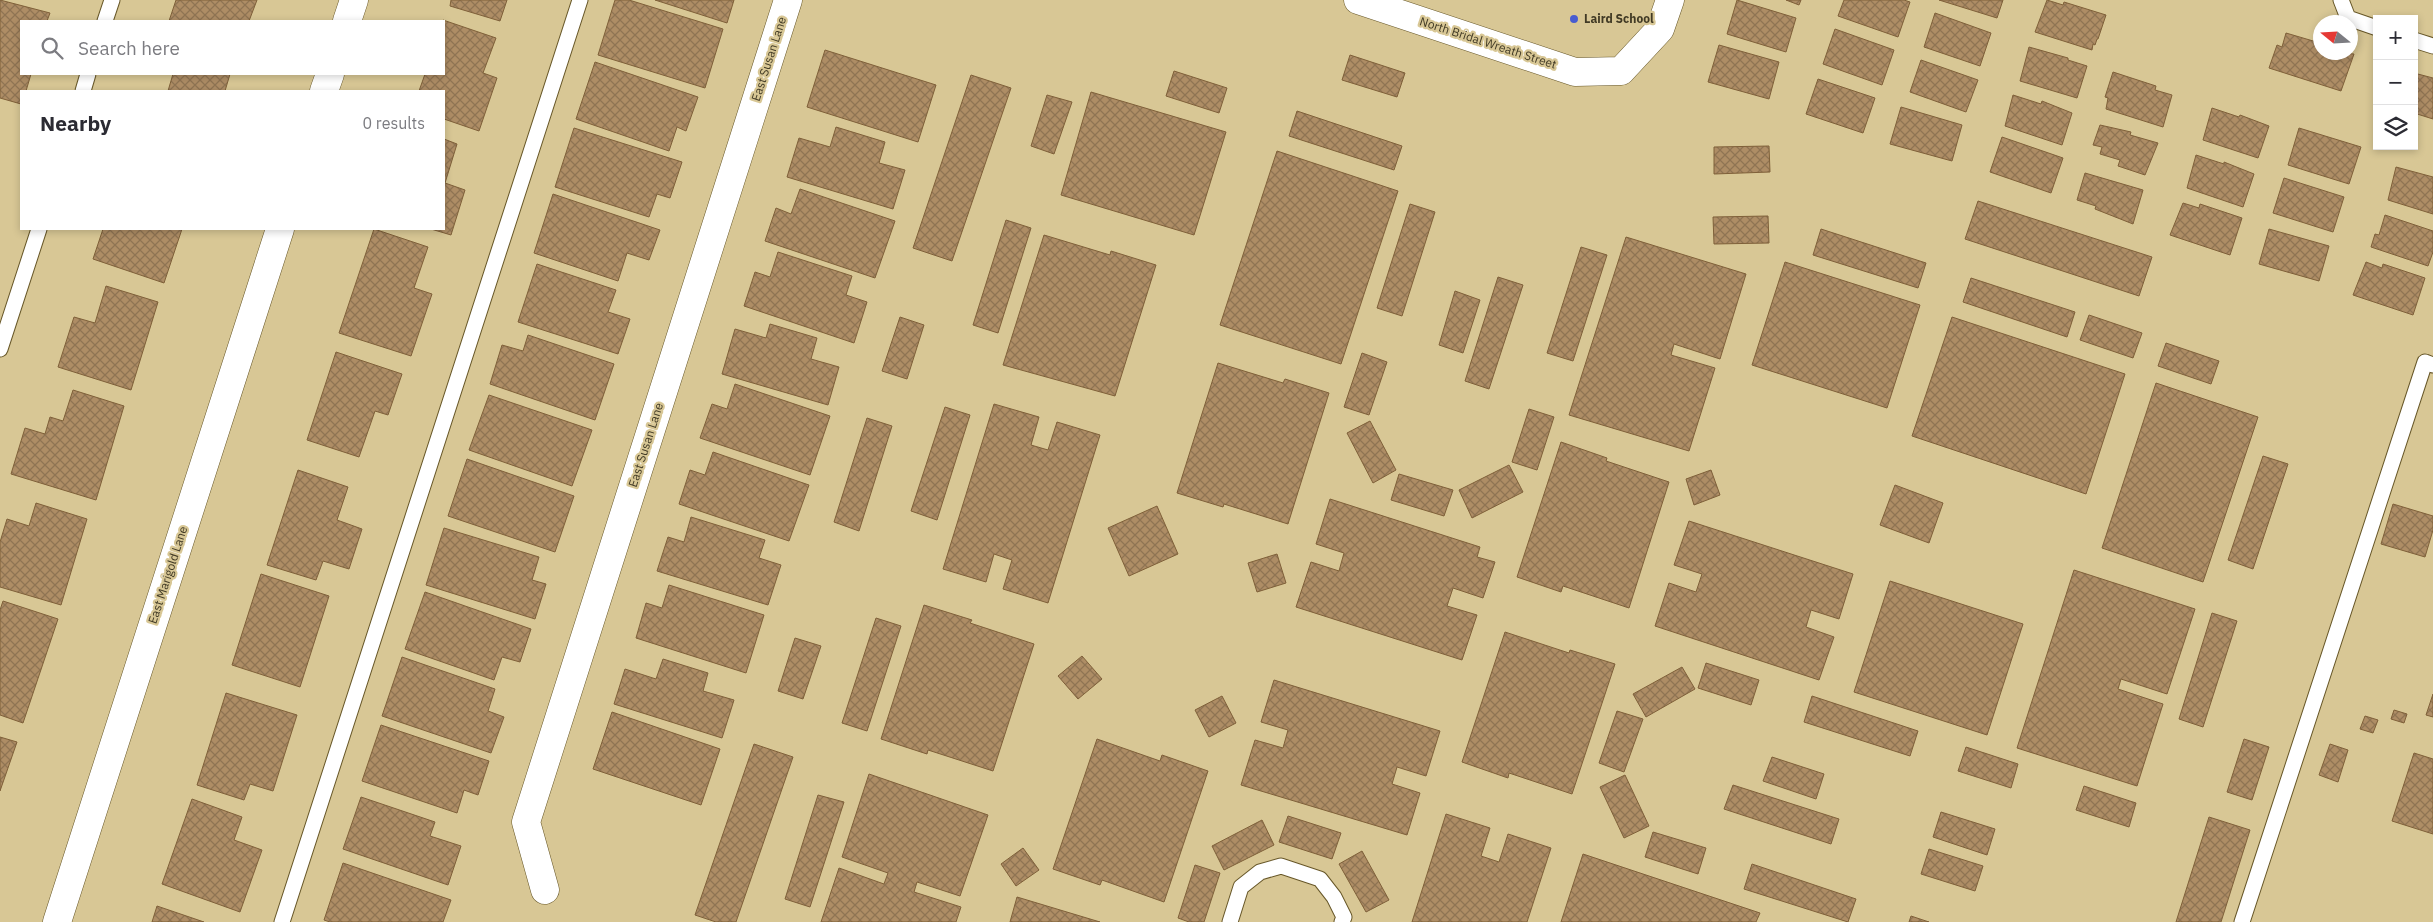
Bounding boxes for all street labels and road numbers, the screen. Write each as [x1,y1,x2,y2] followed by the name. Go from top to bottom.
[1418,13,1558,72] street label: North Bridal Wreath Street
[748,14,789,103] street label: East Susan Lane
[625,400,666,489] street label: East Susan Lane
[145,524,190,625] street label: East Marigold Lane

